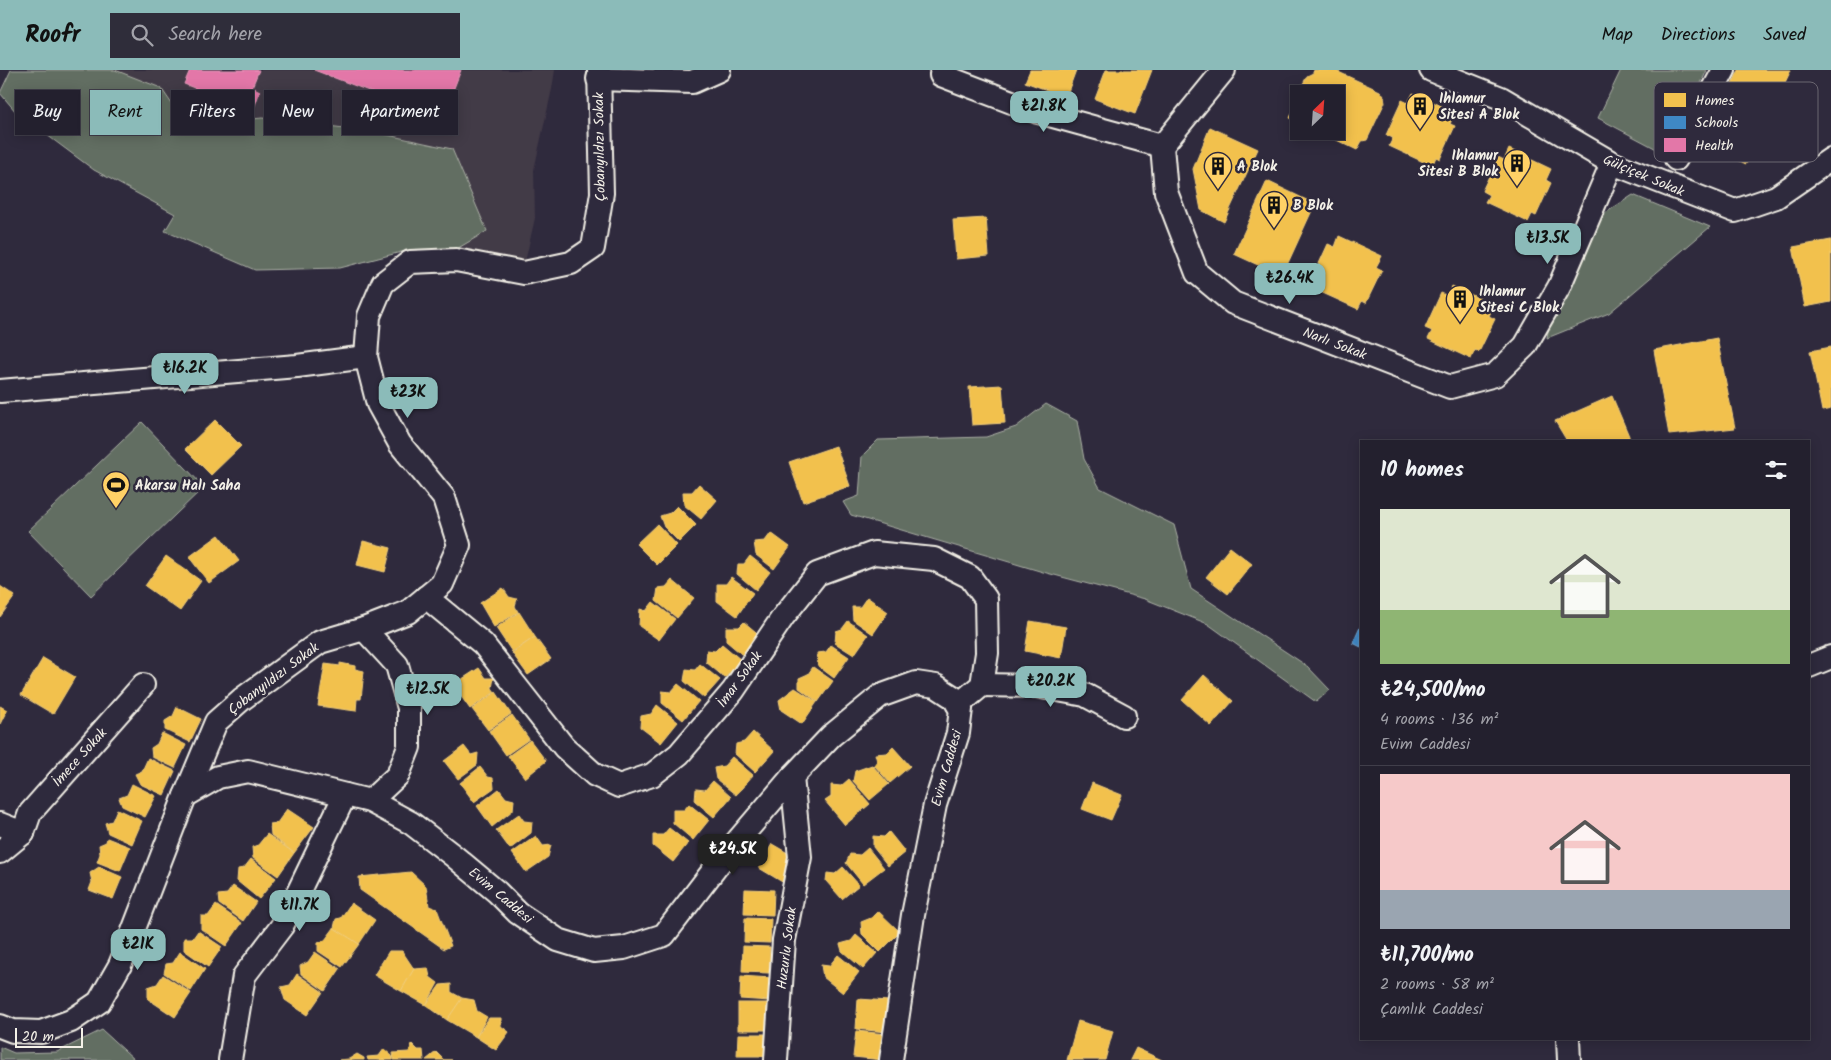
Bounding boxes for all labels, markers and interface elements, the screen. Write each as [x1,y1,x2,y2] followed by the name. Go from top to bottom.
[110,13,460,58] search box
[25,16,80,55] text: Roofr
[168,20,262,50] text: Search here
[128,21,156,49] icon: search
[1601,21,1633,50] text: Map
[1661,21,1735,50] text: Directions
[1763,21,1806,50] text: Saved
[1654,82,1818,162] legend
[1290,85,1345,140] north arrow
[1290,85,1345,140] map controls
[1439,88,1520,126] place label: Ihlamur Sitesi A Blok
[15,90,80,135] chip: Buy
[90,90,161,135] chip: Rent
[171,90,254,135] chip: Filters
[264,90,332,135] chip: New
[342,90,458,135] chip: Apartment
[1003,90,1085,133] pin: ₺21.8K
[1695,90,1734,112] text: Homes
[1405,91,1435,130] building icon: Ihlamur Sitesi A Blok
[588,92,612,202] street label: Çobanyıldızı Sokak
[1021,94,1067,119] text: ₺21.8K
[1695,112,1738,134] text: Schools
[1695,135,1734,157] text: Health
[1418,145,1499,183] place label: Ihlamur Sitesi B Blok
[1502,148,1532,187] building icon: Ihlamur Sitesi B Blok
[1599,149,1688,203] street label: Gülçiçek Sokak
[1203,151,1233,190] building icon: A Blok
[1237,156,1278,178] place label: A Blok
[1259,190,1289,229] building icon: B Blok
[1293,195,1334,217] place label: B Blok
[1507,222,1589,265] pin: ₺13.5K
[1526,226,1570,251] text: ₺13.5K
[1249,262,1331,305] pin: ₺26.4K
[1266,266,1314,291] text: ₺26.4K
[1479,281,1560,319] place label: Ihlamur Sitesi C Blok
[1445,284,1475,323] building icon: Ihlamur Sitesi C Blok
[1299,322,1370,366] street label: Narlı Sokak
[144,352,226,395] pin: ₺16.2K
[162,356,208,381] text: ₺16.2K
[378,376,438,419] pin: ₺23K
[390,380,426,405] text: ₺23K
[1380,454,1464,487] text: 10 homes
[1762,456,1790,484] icon: filters
[101,470,131,509] sports icon: Akarsu Halı Saha
[135,475,241,497] place label: Akarsu Halı Saha
[1540,541,1630,631] icon: home
[223,637,324,720] street label: Çobanyıldızı Sokak
[712,646,768,713] street label: İmar Sokak
[1010,666,1092,708] pin: ₺20.2K
[1026,669,1076,694] text: ₺20.2K
[387,674,469,716] pin: ₺12.5K
[1380,674,1486,707] text: ₺24,500/mo
[406,677,450,702] text: ₺12.5K
[1380,707,1498,732] text: 4 rooms · 136 m²
[47,723,113,792] street label: İmece Sokak
[926,727,969,809] street label: Evim Caddesi
[1380,732,1470,757] text: Evim Caddesi
[1540,807,1630,897] icon: home
[692,834,774,876] pin: ₺24.5K
[709,837,757,862] text: ₺24.5K
[463,862,538,930] street label: Evim Caddesi
[259,890,341,932] pin: ₺11.7K
[280,893,320,918] text: ₺11.7K
[771,905,803,991] street label: Huzurlu Sokak
[108,928,168,971] pin: ₺21K
[122,932,154,957] text: ₺21K
[1380,939,1474,972] text: ₺11,700/mo
[1380,972,1494,997] text: 2 rooms · 58 m²
[1380,997,1483,1022] text: Çamlık Caddesi
[15,1025,82,1048] scale bar
[22,1026,54,1048] text: 20 m

